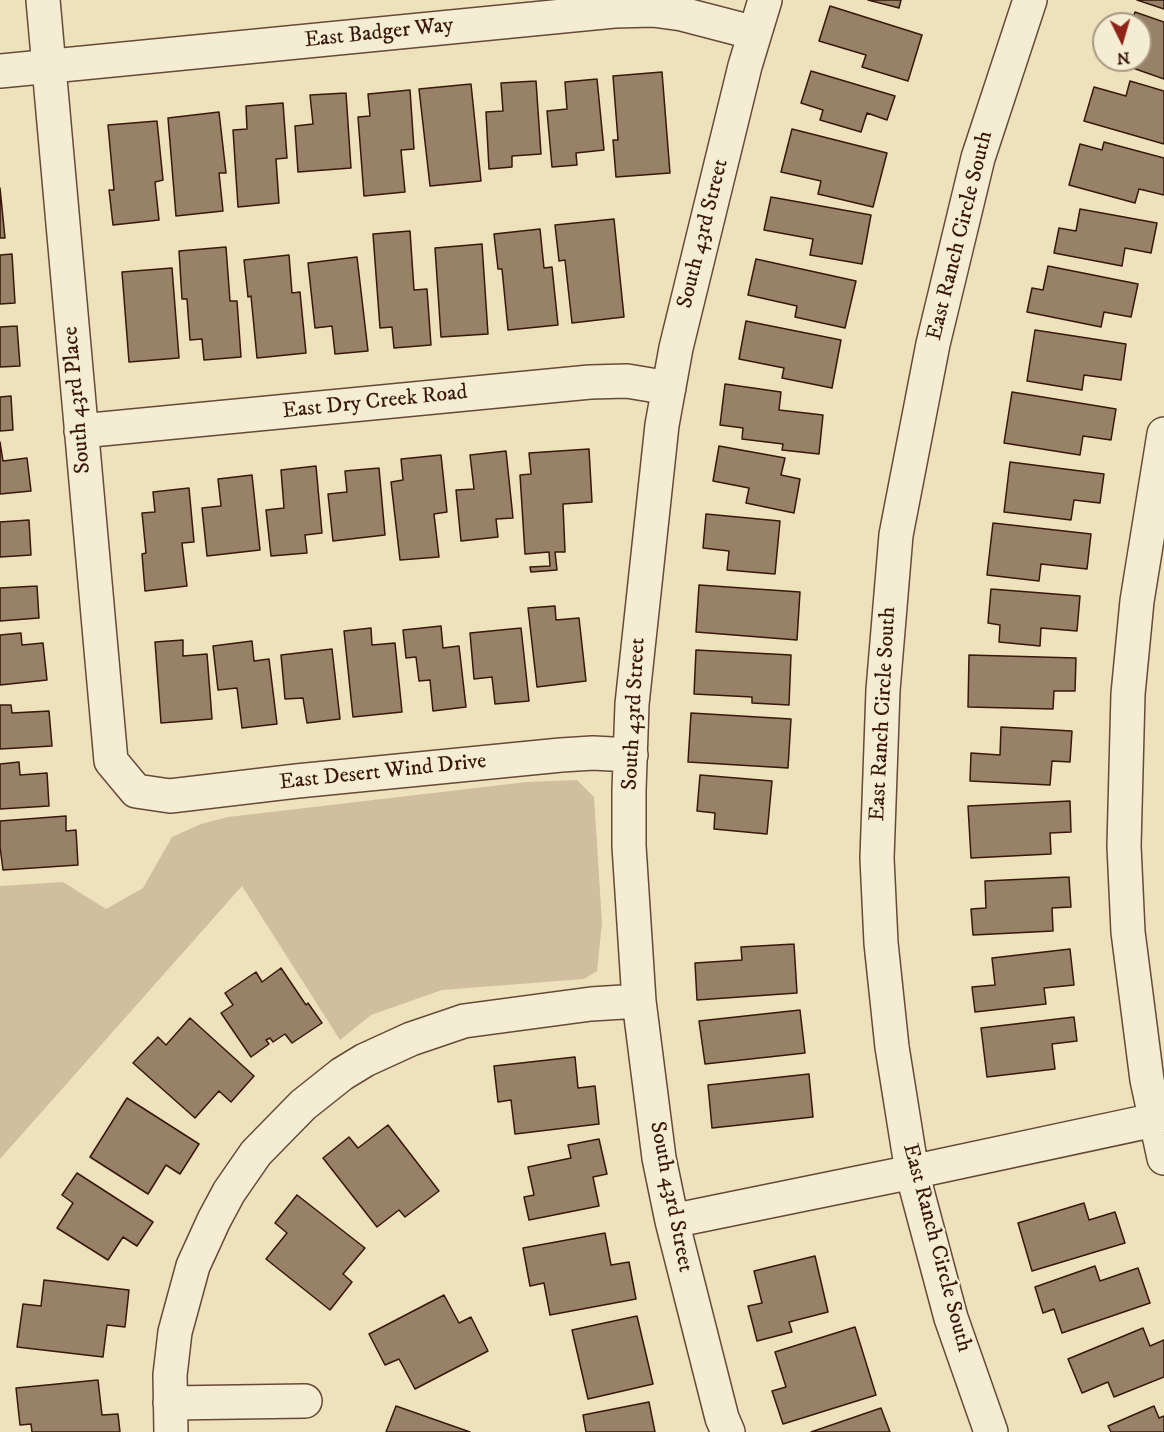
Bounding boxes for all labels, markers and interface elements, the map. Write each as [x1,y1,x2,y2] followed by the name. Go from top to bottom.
[1092,12,1152,72] north arrow
[303,13,455,55] street label: East Badger Way
[1116,47,1131,68] text: N
[922,129,1000,343] street label: East Ranch Circle South
[673,157,735,311] street label: South 43rd Street
[58,325,98,475] street label: South 43rd Place
[281,380,469,426] street label: East Dry Creek Road
[865,606,903,822] street label: East Ranch Circle South
[618,637,652,791] street label: South 43rd Street
[278,749,488,797] street label: East Desert Wind Drive
[642,1119,698,1275] street label: South 43rd Street
[895,1141,977,1355] street label: East Ranch Circle South

